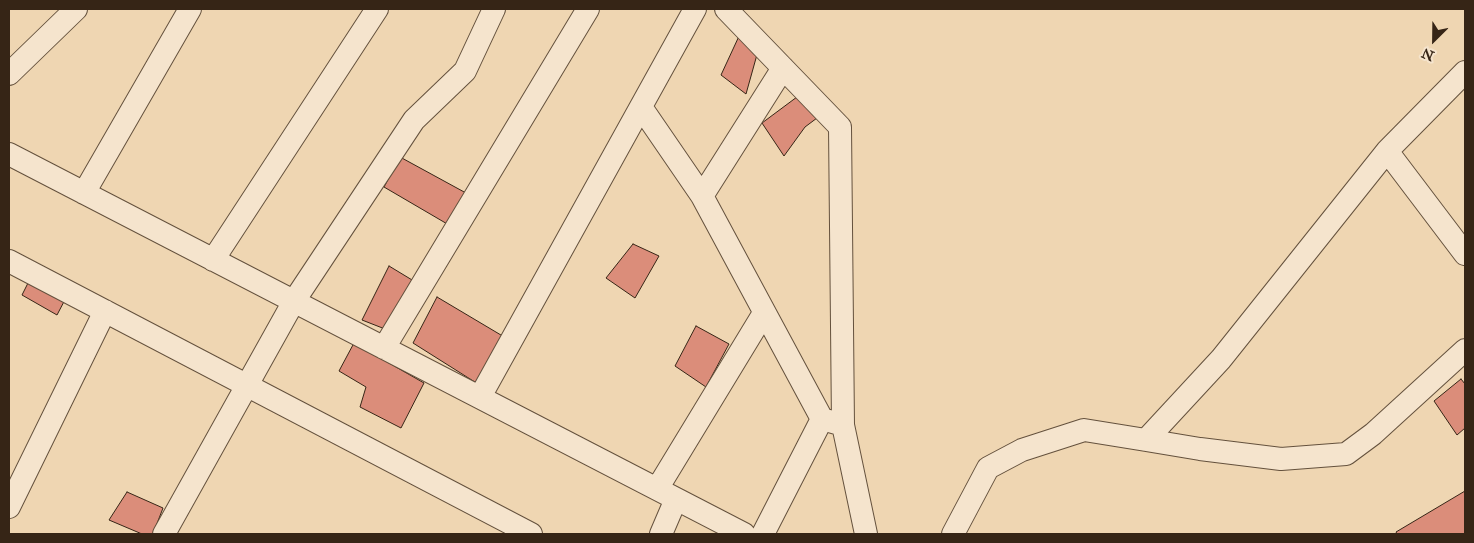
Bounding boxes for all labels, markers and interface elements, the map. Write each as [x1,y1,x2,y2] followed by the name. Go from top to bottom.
[1409,15,1459,65] north arrow
[1419,44,1437,64] text: N

